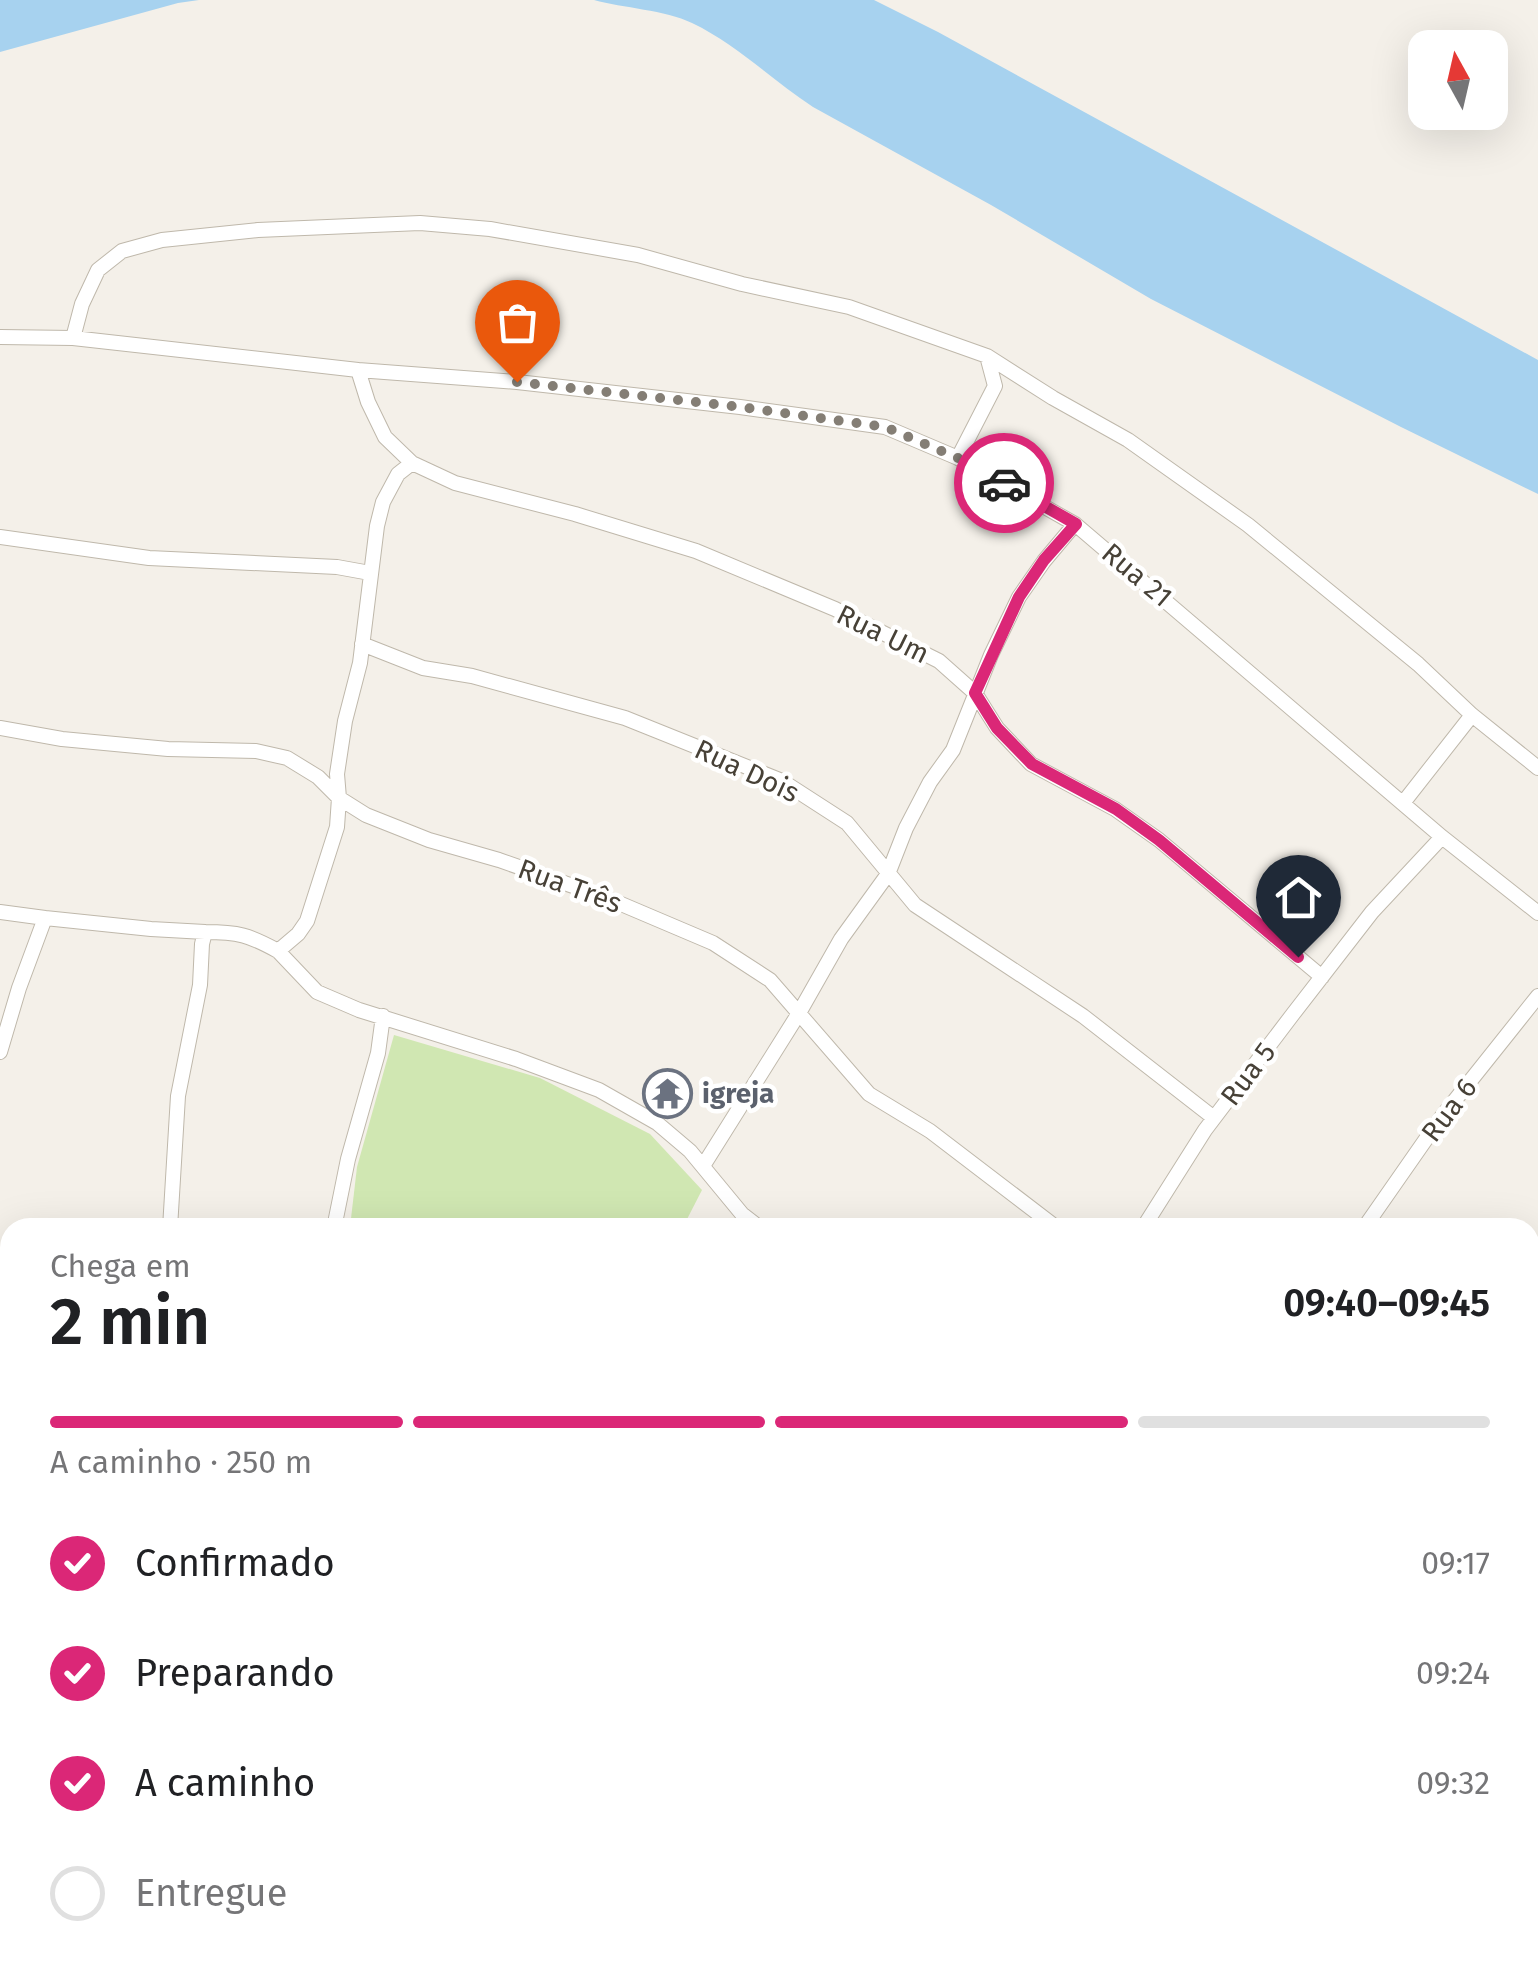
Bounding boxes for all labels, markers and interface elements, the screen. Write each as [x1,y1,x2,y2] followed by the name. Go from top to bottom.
[1408,30,1508,130] north arrow
[1408,30,1508,130] map controls
[475,280,560,383] pin
[490,295,545,350] icon: bag
[954,433,1054,533] courier
[977,456,1032,511] icon: car
[1095,536,1179,614] street label: Rua 21
[832,598,934,670] street label: Rua Um
[690,733,804,809] street label: Rua Dois
[514,852,626,920] street label: Rua Três
[1256,855,1341,958] pin
[1271,870,1326,925] icon: home
[1214,1036,1282,1112] street label: Rua 5
[641,1067,693,1119] temple icon: igreja
[1415,1072,1483,1148] street label: Rua 6
[702,1077,774,1110] place label: igreja
[50,1247,191,1285] text: Chega em
[1283,1280,1490,1326] text: 09:40–09:45
[50,1283,210,1361] text: 2 min
[50,1443,312,1481] text: A caminho · 250 m
[50,1536,105,1591] icon: check
[135,1540,335,1586] text: Confirmado
[1421,1544,1490,1582] text: 09:17
[50,1646,105,1701] icon: check
[135,1650,335,1696] text: Preparando
[1416,1654,1490,1692] text: 09:24
[50,1756,105,1811] icon: check
[135,1760,315,1806] text: A caminho
[1416,1764,1490,1802] text: 09:32
[135,1870,287,1916] text: Entregue

